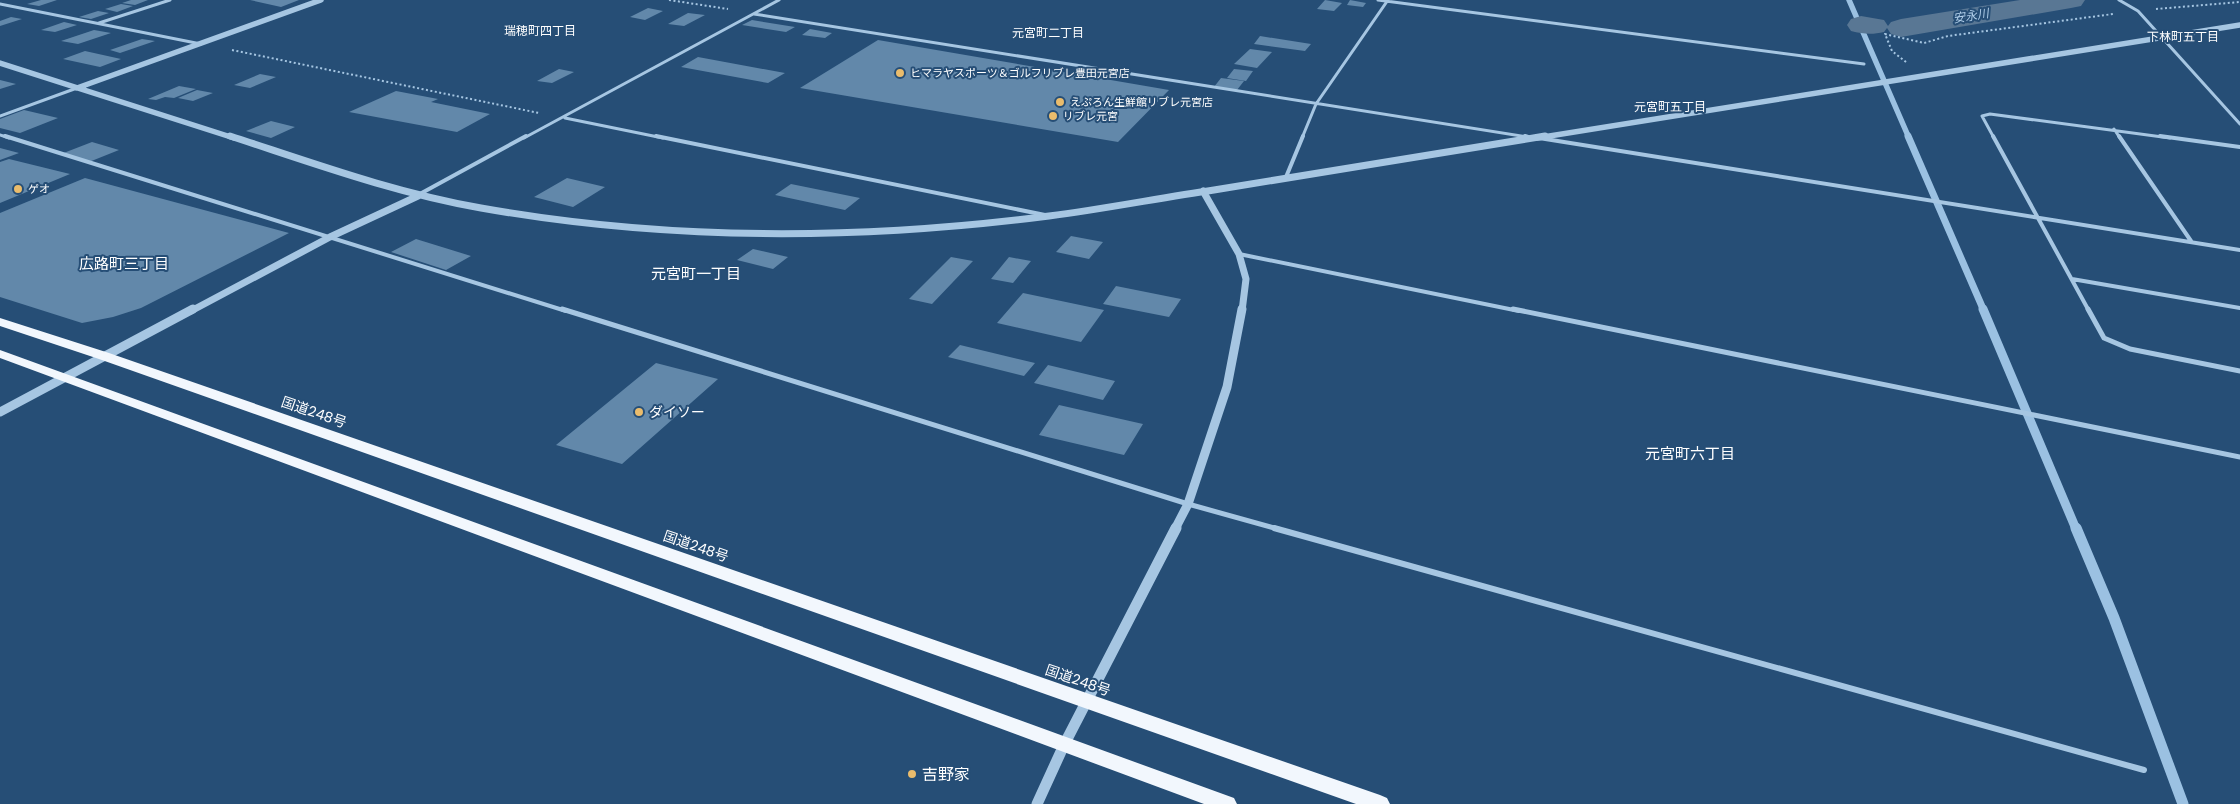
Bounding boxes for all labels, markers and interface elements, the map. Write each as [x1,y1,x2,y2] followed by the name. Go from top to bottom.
[1952,4,1992,27] water label: 安永川
[504,22,576,39] district label: 瑞穂町四丁目
[1012,24,1084,41] district label: 元宮町二丁目
[2147,28,2219,45] district label: 下林町五丁目
[910,65,1130,81] place label: ヒマラヤスポーツ＆ゴルフリブレ豊田元宮店
[894,67,906,79] marker: ヒマラヤスポーツ＆ゴルフリブレ豊田元宮店
[1070,94,1213,110] place label: えぷろん生鮮館リブレ元宮店
[1054,96,1066,108] marker: えぷろん生鮮館リブレ元宮店
[1634,98,1706,115] district label: 元宮町五丁目
[1063,108,1118,124] place label: リブレ元宮
[1047,110,1059,122] marker: リブレ元宮
[28,181,50,197] place label: ゲオ
[12,183,24,195] marker: ゲオ
[79,253,169,274] district label: 広路町三丁目
[651,263,741,284] district label: 元宮町一丁目
[279,392,349,432] street label: 国道248号
[649,402,705,422] place label: ダイソー
[633,406,645,418] marker: ダイソー
[1645,443,1735,464] district label: 元宮町六丁目
[661,526,731,566] street label: 国道248号
[1043,660,1113,700] street label: 国道248号
[922,763,970,786] place label: 吉野家
[906,768,918,780] marker: 吉野家

